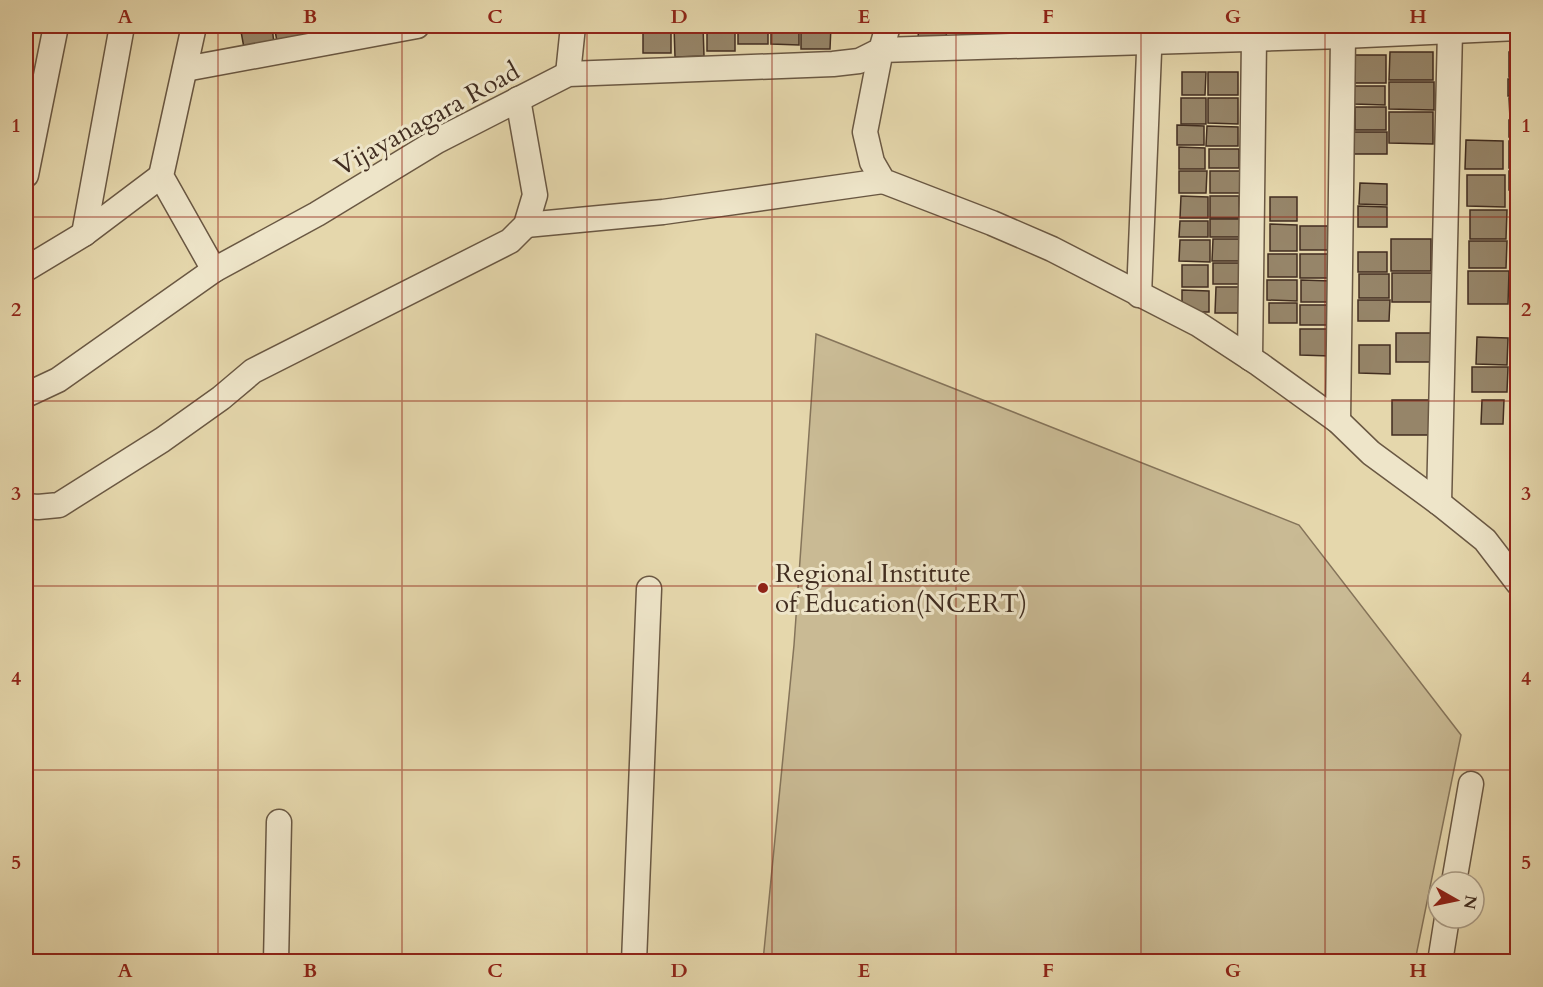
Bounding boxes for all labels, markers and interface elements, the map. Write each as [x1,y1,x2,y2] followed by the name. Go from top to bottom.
[117,3,133,30] text: A
[303,3,317,30] text: B
[487,3,503,30] text: C
[670,3,688,30] text: D
[858,3,870,30] text: E
[1042,3,1054,30] text: F
[1225,3,1241,30] text: G
[1409,3,1427,30] text: H
[328,54,526,184] street label: Vijayanagara Road
[11,112,21,139] text: 1
[1521,112,1531,139] text: 1
[11,296,21,323] text: 2
[1521,296,1531,323] text: 2
[11,480,21,507] text: 3
[1521,480,1531,507] text: 3
[775,556,1027,621] place label: Regional Institute of Education(NCERT)
[756,581,770,595] marker: Regional Institute of Education(NCERT)
[11,665,21,692] text: 4
[1521,665,1531,692] text: 4
[11,849,21,876] text: 5
[1521,849,1531,876] text: 5
[1426,870,1486,930] north arrow
[1458,894,1482,911] text: N
[117,957,133,984] text: A
[303,957,317,984] text: B
[487,957,503,984] text: C
[670,957,688,984] text: D
[858,957,870,984] text: E
[1042,957,1054,984] text: F
[1225,957,1241,984] text: G
[1409,957,1427,984] text: H

